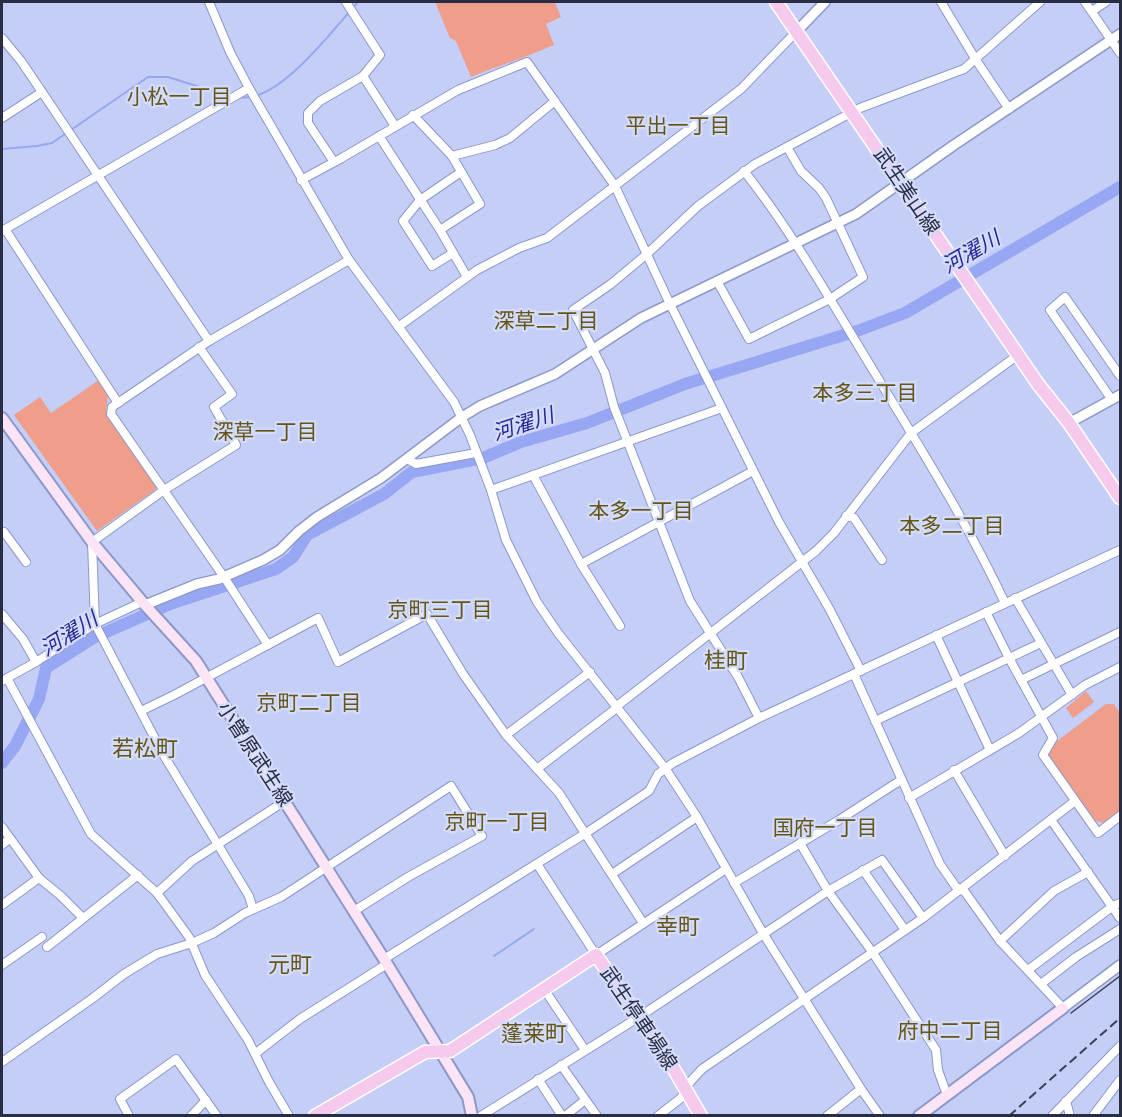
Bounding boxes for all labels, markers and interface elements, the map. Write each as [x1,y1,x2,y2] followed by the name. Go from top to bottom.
[127,84,232,109] district label: 小松一丁目
[626,113,731,138] district label: 平出一丁目
[869,143,945,239] street label: 武生美山線
[937,224,1006,278] water label: 河濯川
[494,308,599,333] district label: 深草二丁目
[813,380,918,405] district label: 本多三丁目
[489,401,559,445] water label: 河濯川
[213,419,318,444] district label: 深草一丁目
[589,498,694,523] district label: 本多一丁目
[900,513,1005,538] district label: 本多二丁目
[388,597,493,622] district label: 京町三丁目
[35,605,104,661] water label: 河濯川
[704,647,748,674] district label: 桂町
[257,690,362,715] district label: 京町二丁目
[212,697,298,811] street label: 小曽原武生線
[112,735,178,762] district label: 若松町
[445,809,550,834] district label: 京町一丁目
[773,815,878,840] district label: 国府一丁目
[656,913,700,940] district label: 幸町
[268,951,312,978] district label: 元町
[595,962,683,1074] street label: 武生停車場線
[898,1018,1003,1043] district label: 府中二丁目
[501,1020,567,1047] district label: 蓬莱町

